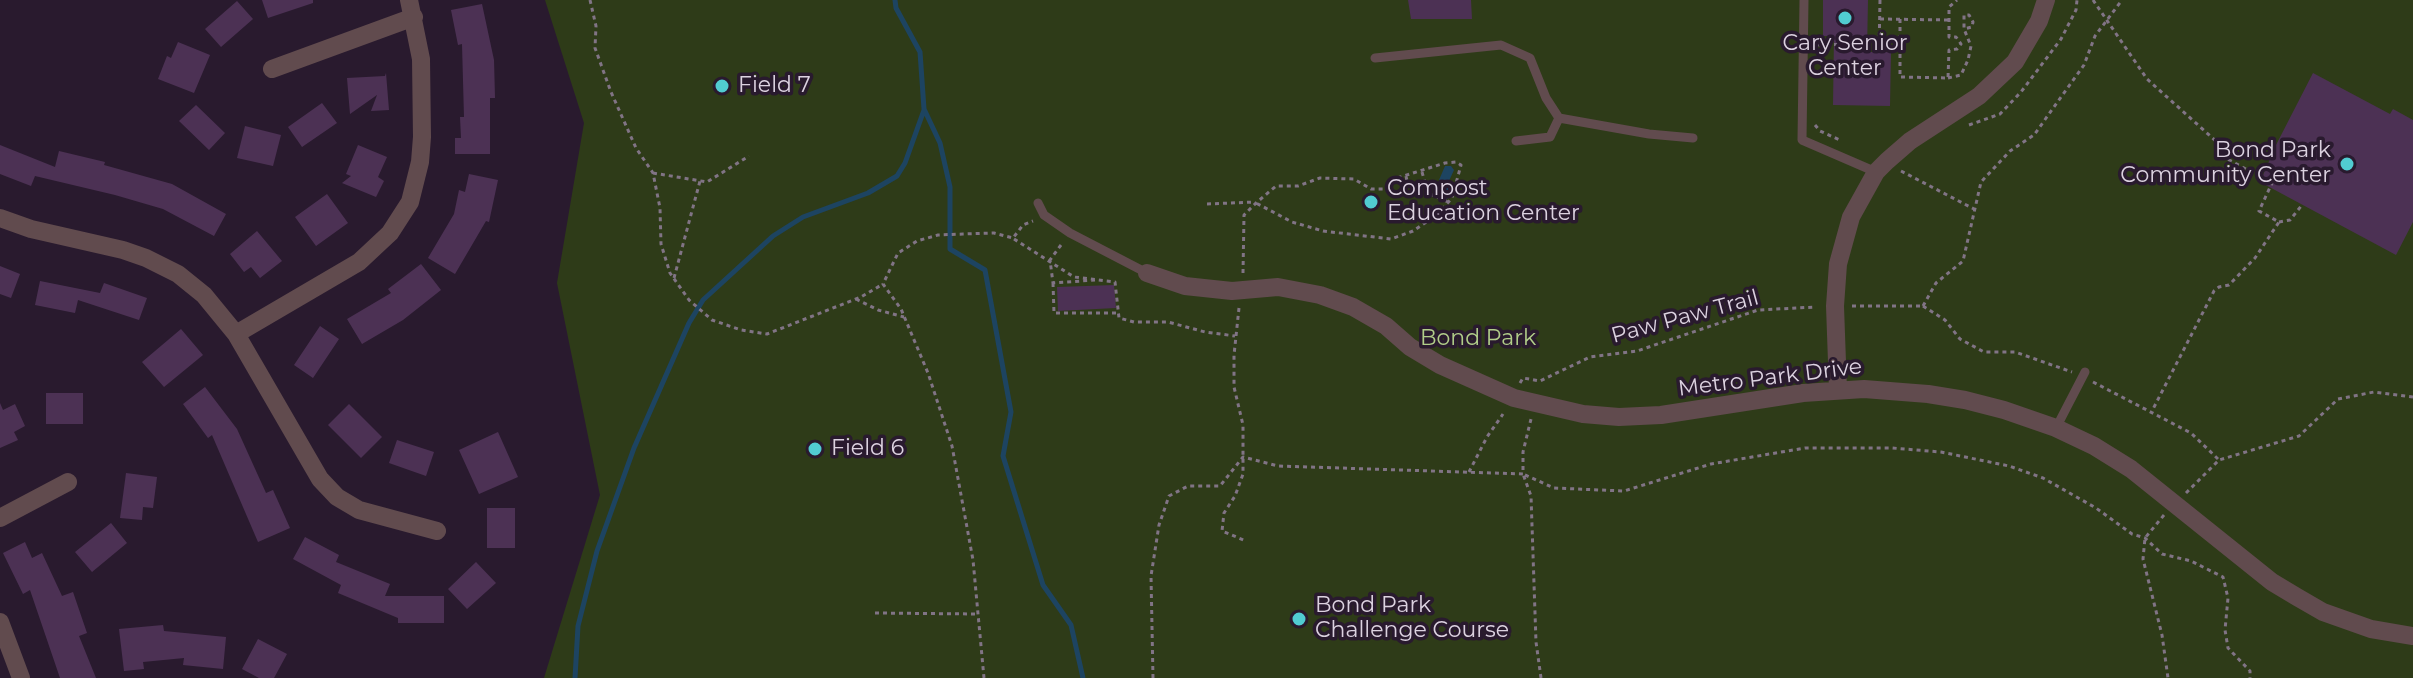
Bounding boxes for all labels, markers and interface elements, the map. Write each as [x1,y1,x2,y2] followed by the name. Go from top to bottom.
[1836,9,1854,27] marker: Cary Senior Center
[1783,31,1907,82] place label: Cary Senior Center
[738,73,811,99] place label: Field 7
[713,77,731,95] marker: Field 7
[2120,138,2331,190] place label: Bond Park Community Center
[2338,155,2356,173] marker: Bond Park Community Center
[1387,176,1580,228] place label: Compost Education Center
[1362,193,1380,211] marker: Compost Education Center
[1608,285,1762,349] street label: Paw Paw Trail
[1420,326,1536,352] park label: Bond Park
[1677,354,1863,402] street label: Metro Park Drive
[831,436,904,462] place label: Field 6
[806,440,824,458] marker: Field 6
[1315,593,1509,644] place label: Bond Park Challenge Course
[1290,610,1308,628] marker: Bond Park Challenge Course

